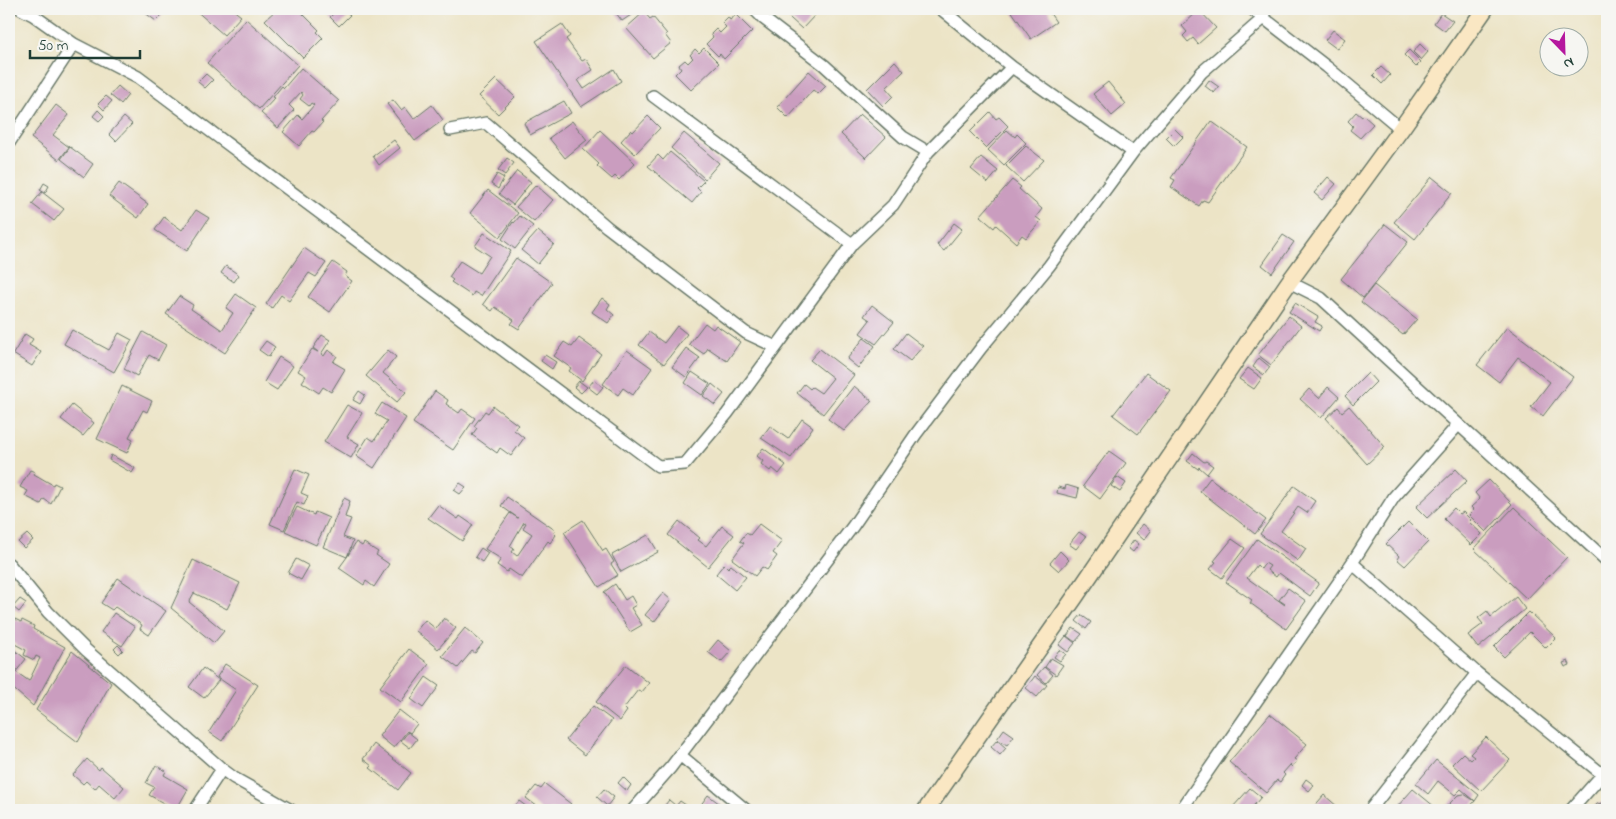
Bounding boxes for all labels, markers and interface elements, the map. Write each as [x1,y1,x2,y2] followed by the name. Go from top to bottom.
[30,28,140,60] scale bar
[1538,28,1588,78] north arrow
[38,35,69,57] text: 50 m
[1560,51,1577,74] text: N

